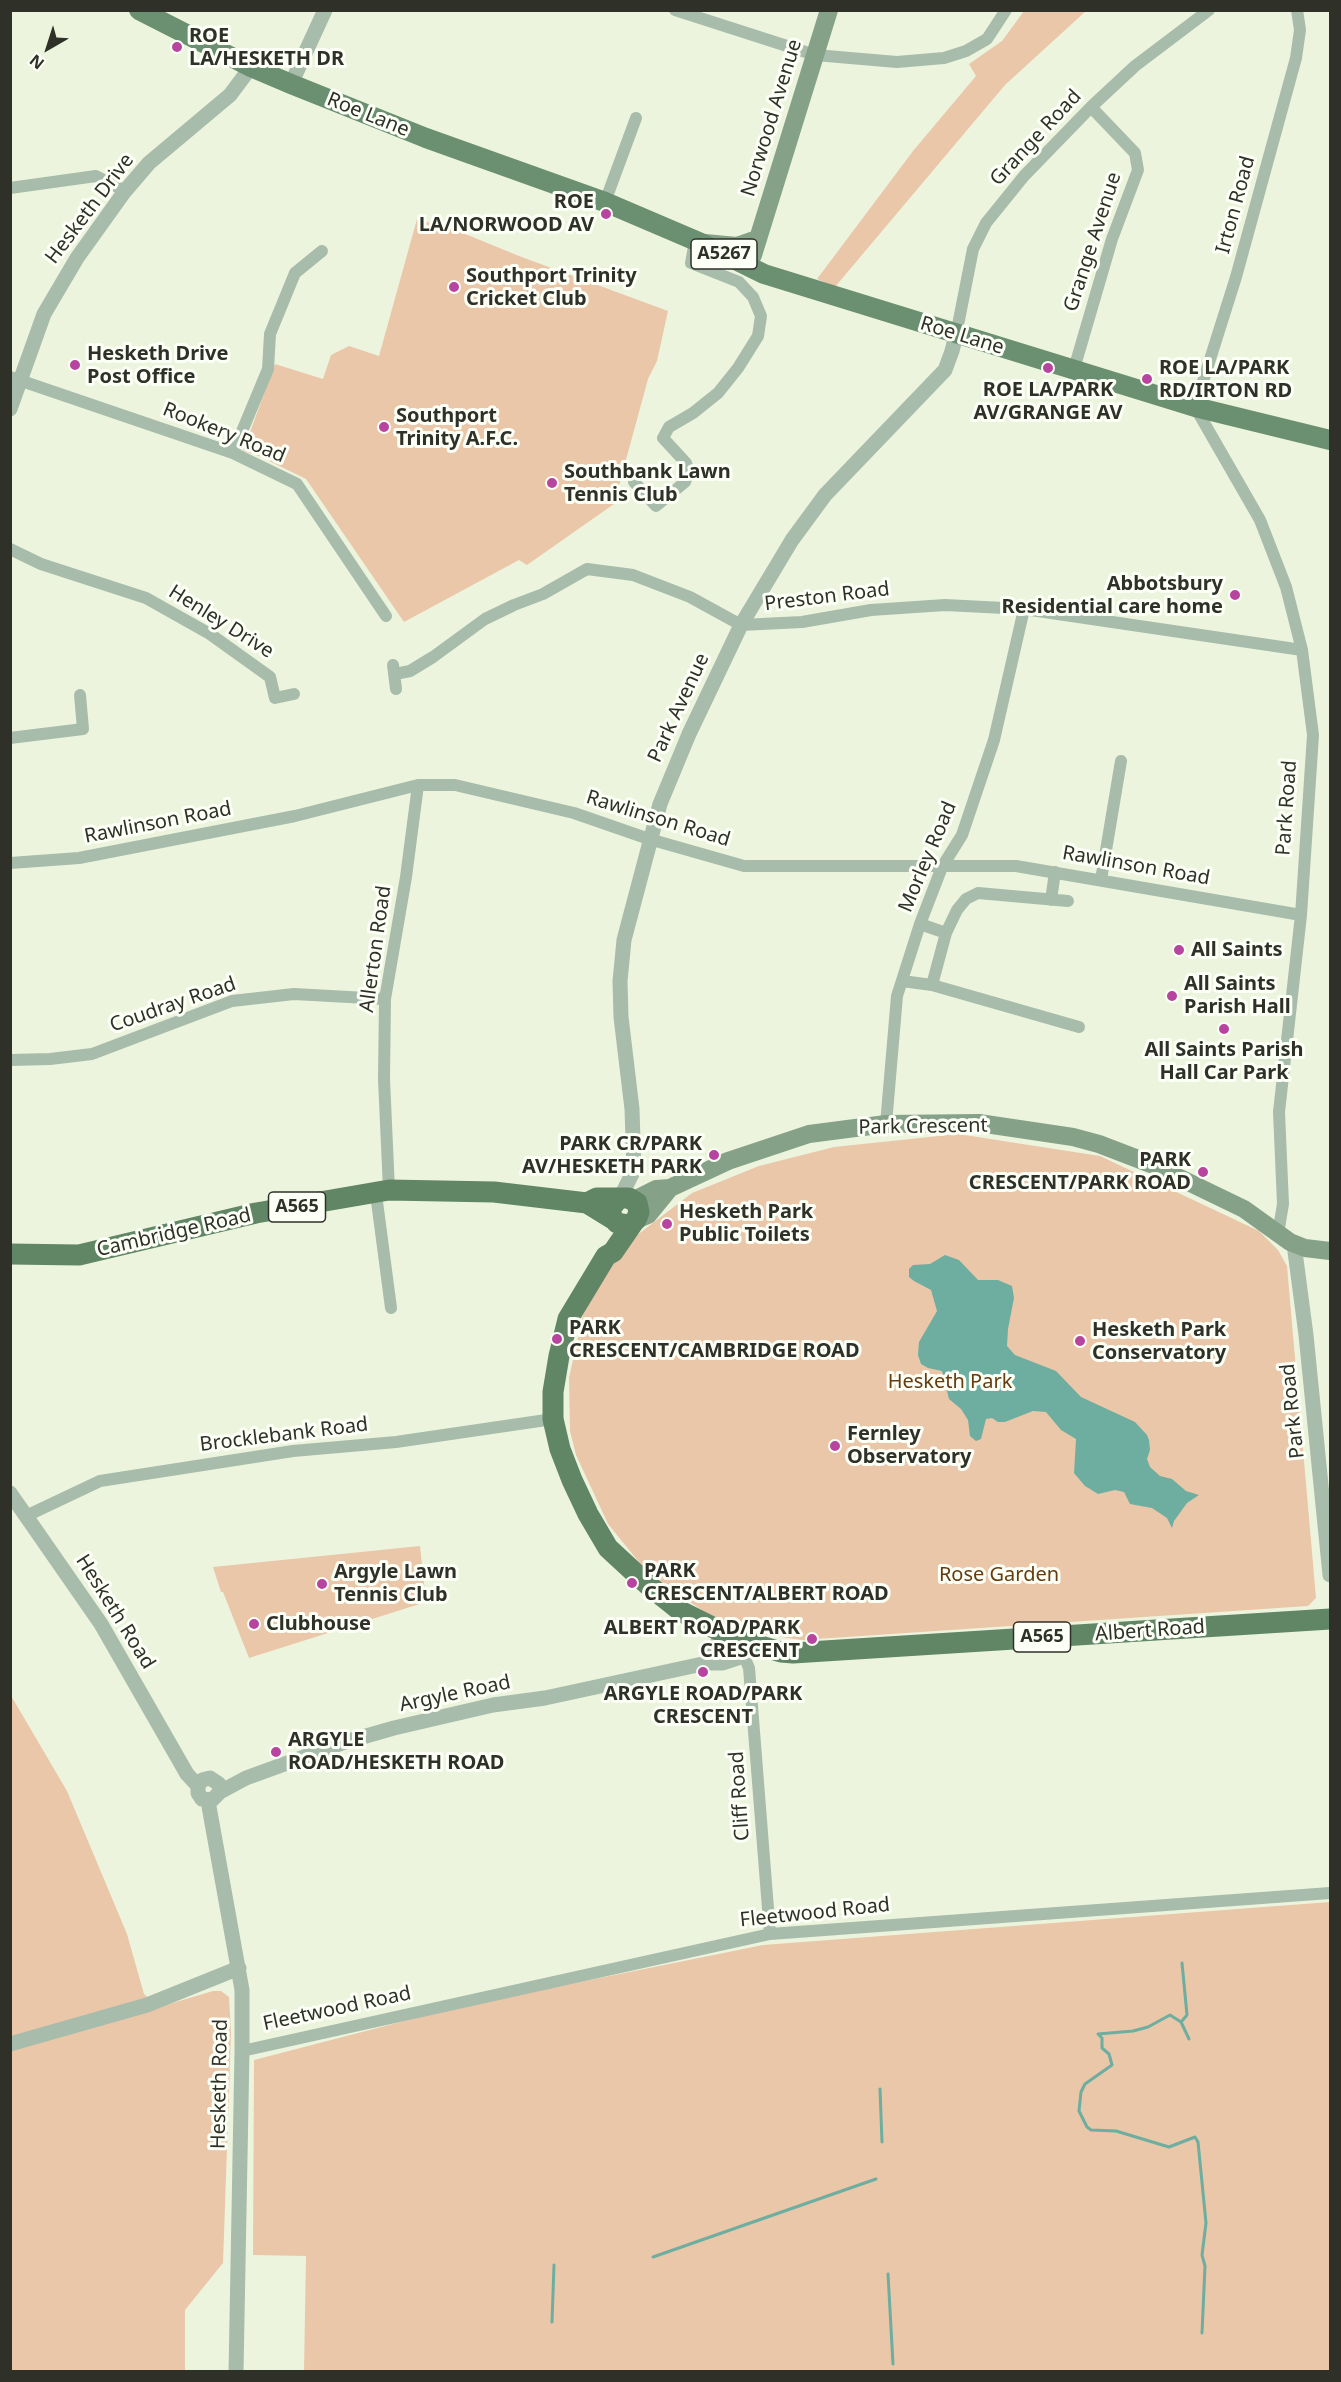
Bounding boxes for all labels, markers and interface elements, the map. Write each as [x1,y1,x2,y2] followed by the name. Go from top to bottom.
[18,18,78,78] north arrow
[189,24,344,71] place label: ROE LA/HESKETH DR
[737,36,807,200] street label: Norwood Avenue
[170,40,184,54] marker: ROE LA/HESKETH DR
[25,49,49,75] text: N
[985,85,1087,191] street label: Grange Road
[323,88,413,142] street label: Roe Lane
[41,149,139,269] street label: Hesketh Drive
[1211,154,1261,256] street label: Irton Road
[1059,169,1127,315] street label: Grange Avenue
[419,190,594,237] place label: ROE LA/NORWOOD AV
[599,207,613,221] marker: ROE LA/NORWOOD AV
[691,239,757,269] road number: A5267
[466,264,637,311] place label: Southport Trinity Cricket Club
[447,280,461,294] marker: Southport Trinity Cricket Club
[917,312,1007,360] street label: Roe Lane
[87,342,228,389] place label: Hesketh Drive Post Office
[1159,356,1292,403] place label: ROE LA/PARK RD/IRTON RD
[68,358,82,372] marker: Hesketh Drive Post Office
[1041,361,1055,375] marker: ROE LA/PARK AV/GRANGE AV
[1140,372,1154,386] marker: ROE LA/PARK RD/IRTON RD
[974,378,1122,425] place label: ROE LA/PARK AV/GRANGE AV
[159,397,289,469] street label: Rookery Road
[396,404,518,451] place label: Southport Trinity A.F.C.
[377,420,391,434] marker: Southport Trinity A.F.C.
[564,460,731,507] place label: Southbank Lawn Tennis Club
[545,476,559,490] marker: Southbank Lawn Tennis Club
[1002,572,1223,619] place label: Abbotsbury Residential care home
[763,577,891,617] street label: Preston Road
[164,580,278,664] street label: Henley Drive
[1228,588,1242,602] marker: Abbotsbury Residential care home
[643,650,715,766] street label: Park Avenue
[1272,760,1302,856] street label: Park Road
[583,786,733,852] street label: Rawlinson Road
[82,797,234,849] street label: Rawlinson Road
[894,798,962,916] street label: Morley Road
[1060,841,1212,891] street label: Rawlinson Road
[355,884,397,1014] street label: Allerton Road
[1191,938,1283,962] place label: All Saints
[1172,943,1186,957] marker: All Saints
[107,972,239,1038] street label: Coudray Road
[1184,972,1291,1019] place label: All Saints Parish Hall
[1165,989,1179,1003] marker: All Saints Parish Hall
[1217,1022,1231,1036] marker: All Saints Parish Hall Car Park
[1144,1038,1304,1085] place label: All Saints Parish Hall Car Park
[858,1114,988,1140] street label: Park Crescent
[522,1132,702,1179] place label: PARK CR/PARK AV/HESKETH PARK
[707,1148,721,1162] marker: PARK CR/PARK AV/HESKETH PARK
[969,1148,1191,1195] place label: PARK CRESCENT/PARK ROAD
[1196,1165,1210,1179] marker: PARK CRESCENT/PARK ROAD
[268,1192,326,1222] road number: A565
[679,1200,813,1247] place label: Hesketh Park Public Toilets
[95,1204,253,1262] street label: Cambridge Road
[660,1217,674,1231] marker: Hesketh Park Public Toilets
[569,1316,860,1363] place label: PARK CRESCENT/CAMBRIDGE ROAD
[1092,1318,1226,1365] place label: Hesketh Park Conservatory
[550,1332,564,1346] marker: PARK CRESCENT/CAMBRIDGE ROAD
[1073,1334,1087,1348] marker: Hesketh Park Conservatory
[1276,1362,1310,1460] street label: Park Road
[888,1370,1012,1394] park label: Hesketh Park
[198,1413,370,1457] street label: Brocklebank Road
[847,1422,971,1469] place label: Fernley Observatory
[828,1439,842,1453] marker: Fernley Observatory
[70,1550,160,1674] street label: Hesketh Road
[644,1559,889,1606] place label: PARK CRESCENT/ALBERT ROAD
[334,1560,457,1607] place label: Argyle Lawn Tennis Club
[939,1563,1059,1587] park label: Rose Garden
[625,1576,639,1590] marker: PARK CRESCENT/ALBERT ROAD
[315,1577,329,1591] marker: Argyle Lawn Tennis Club
[266,1612,371,1636] place label: Clubhouse
[1094,1615,1206,1647] street label: Albert Road
[604,1616,800,1663] place label: ALBERT ROAD/PARK CRESCENT
[247,1617,261,1631] marker: Clubhouse
[1014,1622,1070,1652] road number: A565
[805,1632,819,1646] marker: ALBERT ROAD/PARK CRESCENT
[696,1665,710,1679] marker: ARGYLE ROAD/PARK CRESCENT
[397,1671,513,1717] street label: Argyle Road
[604,1682,802,1729] place label: ARGYLE ROAD/PARK CRESCENT
[288,1728,504,1775] place label: ARGYLE ROAD/HESKETH ROAD
[269,1745,283,1759] marker: ARGYLE ROAD/HESKETH ROAD
[725,1750,755,1842] street label: Cliff Road
[739,1893,891,1933] street label: Fleetwood Road
[261,1982,413,2036] street label: Fleetwood Road
[207,2019,233,2149] street label: Hesketh Road

